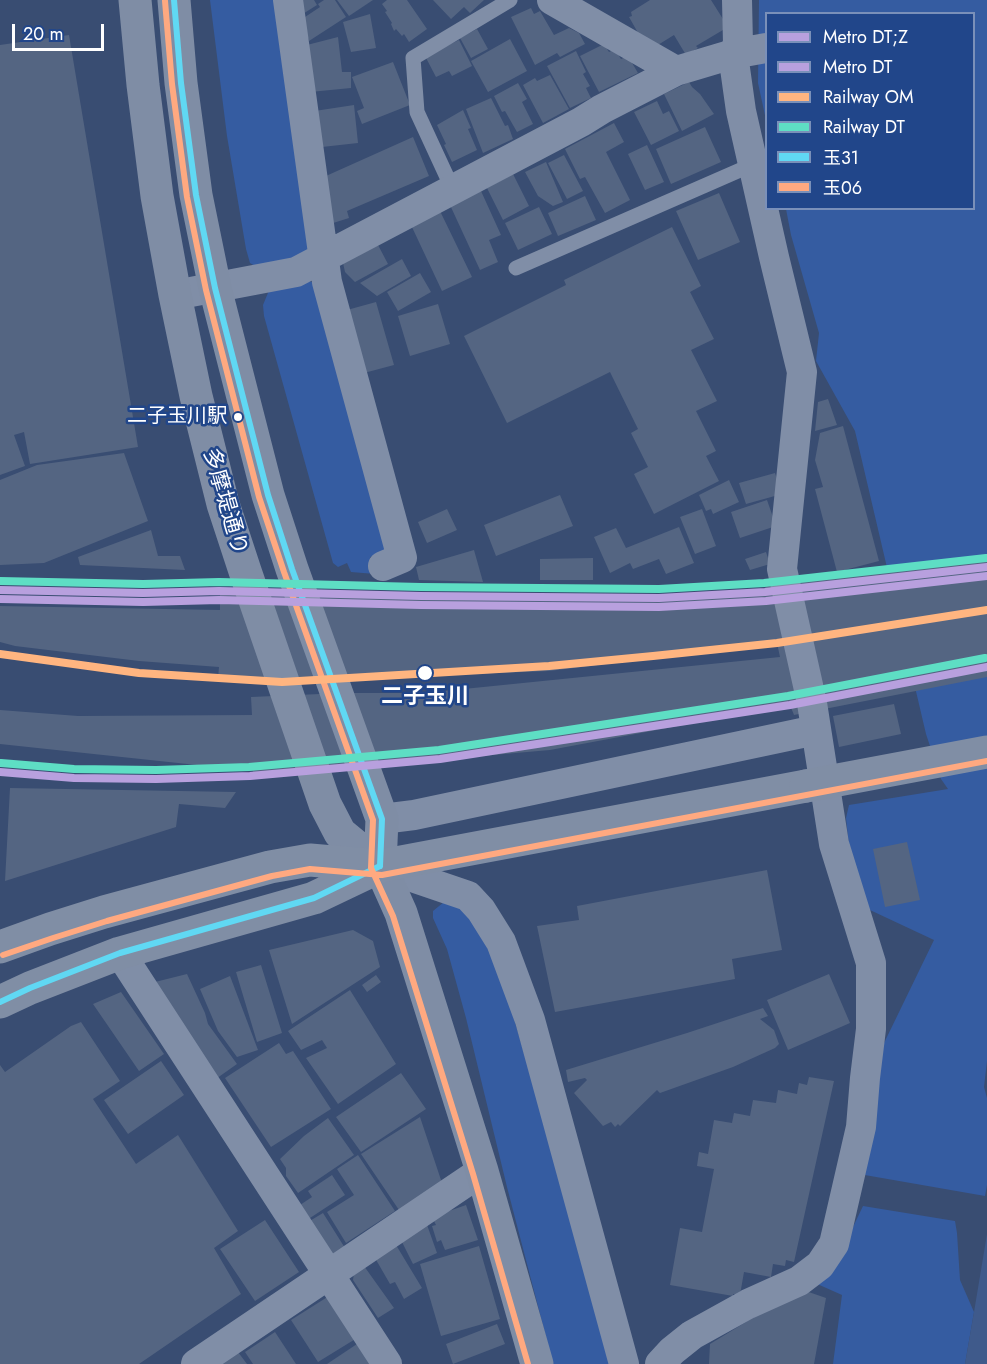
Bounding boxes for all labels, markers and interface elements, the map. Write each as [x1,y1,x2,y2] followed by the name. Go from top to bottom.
[15,12,106,50] scale bar
[765,12,975,210] legend
[23,21,63,47] text: 20 m
[823,24,908,50] text: Metro DT;Z
[823,54,892,80] text: Metro DT
[823,84,914,110] text: Railway OM
[823,114,905,140] text: Railway DT
[823,145,859,171] text: 玉31
[823,175,862,201] text: 玉06
[127,405,227,429] place label: 二子玉川駅
[232,411,244,423] marker: 二子玉川駅
[196,445,252,559] street label: 多摩堤通り
[416,664,434,682] marker: 二子玉川
[381,685,469,711] place label: 二子玉川

